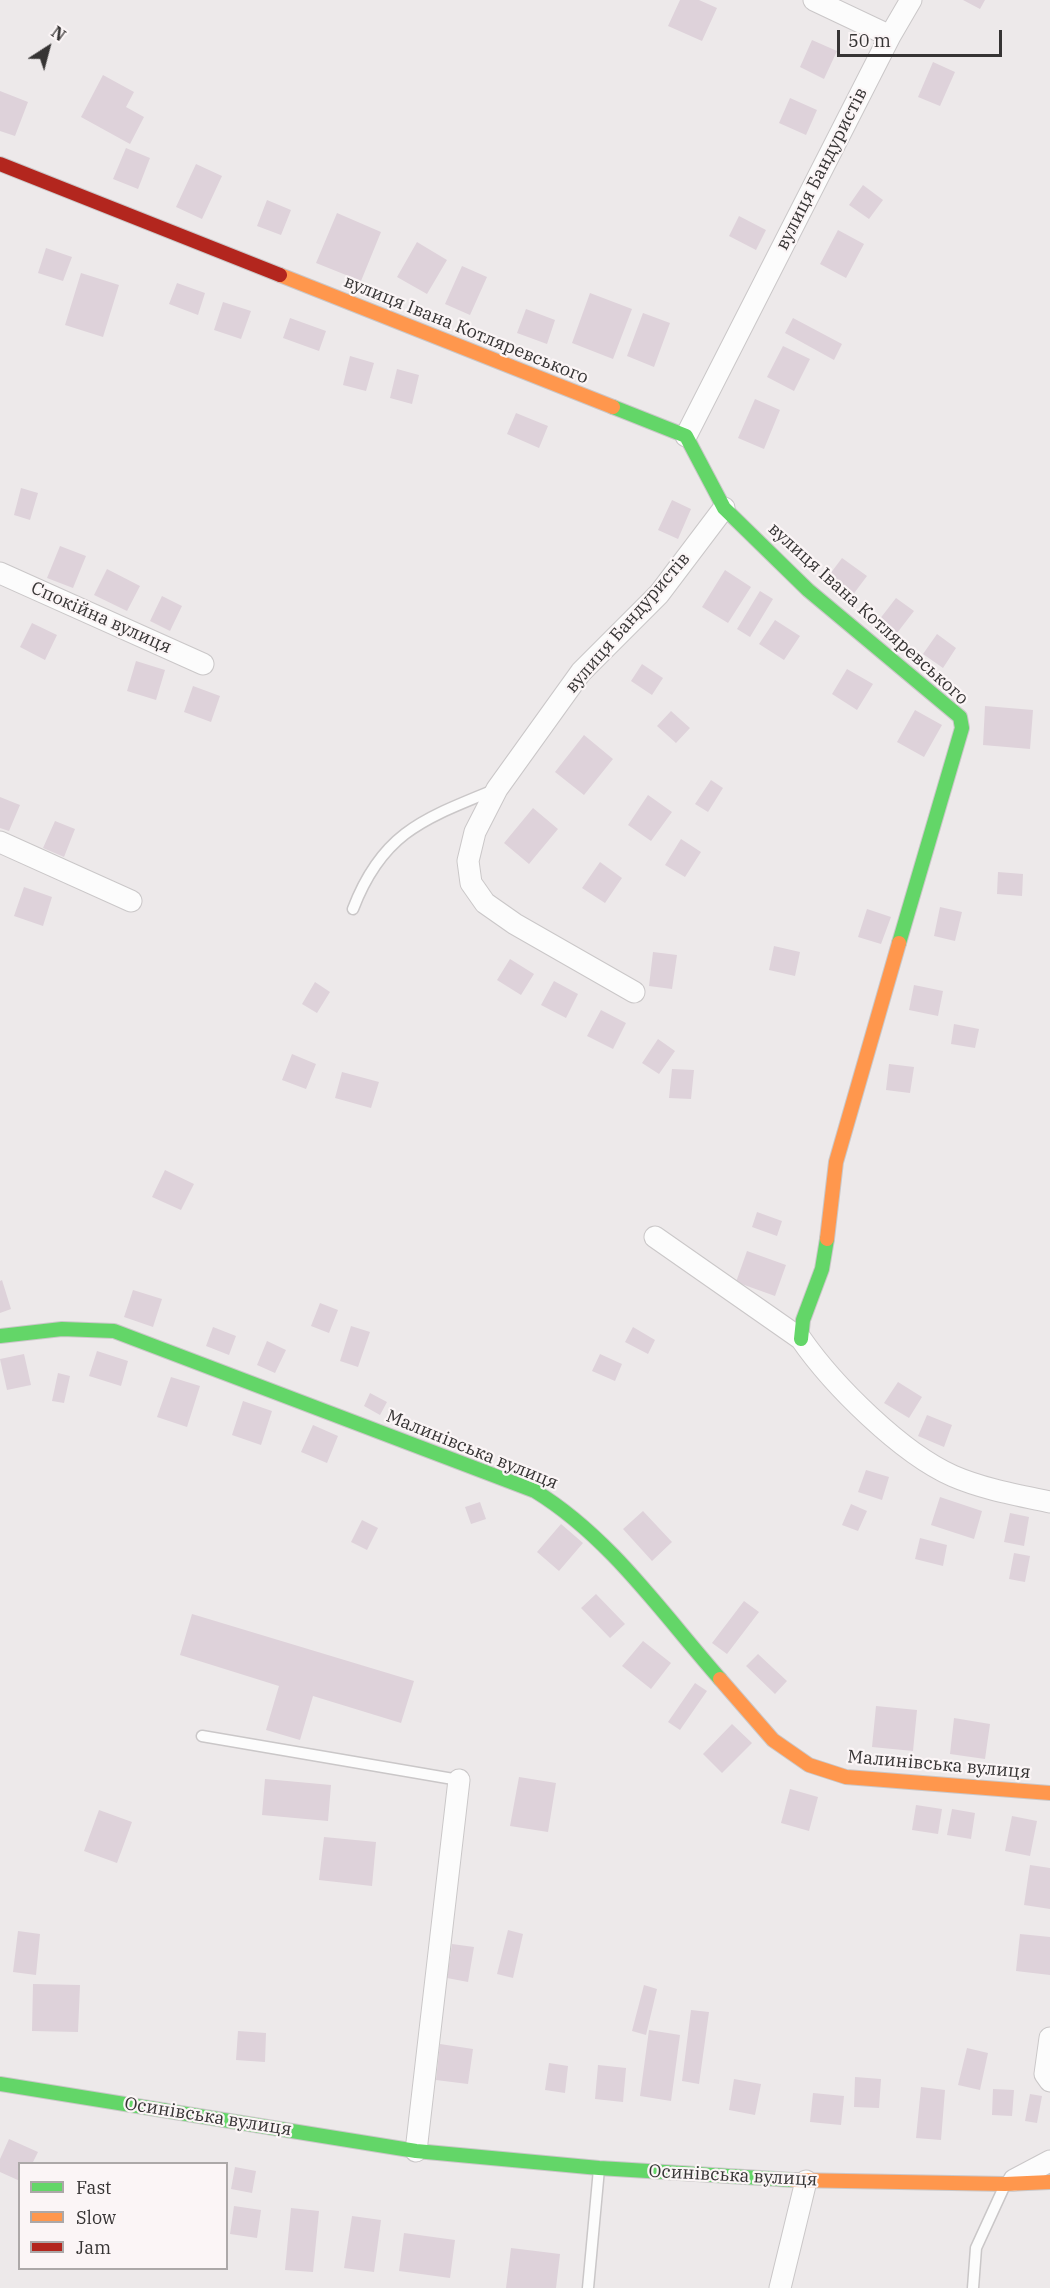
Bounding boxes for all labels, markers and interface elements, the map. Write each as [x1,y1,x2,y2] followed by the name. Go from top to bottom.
[18,18,78,78] north arrow
[840,18,1005,56] scale bar
[48,22,70,45] text: N
[848,29,891,52] text: 50 m
[772,84,872,254] street label: вулиця Бандуристів
[341,271,591,389] street label: вулиця Івана Котляревського
[763,518,973,710] street label: вулиця Івана Котляревського
[561,548,695,698] street label: вулиця Бандуристів
[27,577,175,659] street label: Спокійна вулиця
[383,1406,561,1494] street label: Малинівська вулиця
[847,1746,1031,1784] street label: Малинівська вулиця
[123,2093,293,2141] street label: Осинівська вулиця
[648,2161,818,2191] street label: Осинівська вулиця
[18,2162,228,2270] legend
[76,2176,111,2199] text: Fast
[76,2206,116,2229] text: Slow
[76,2236,111,2259] text: Jam

